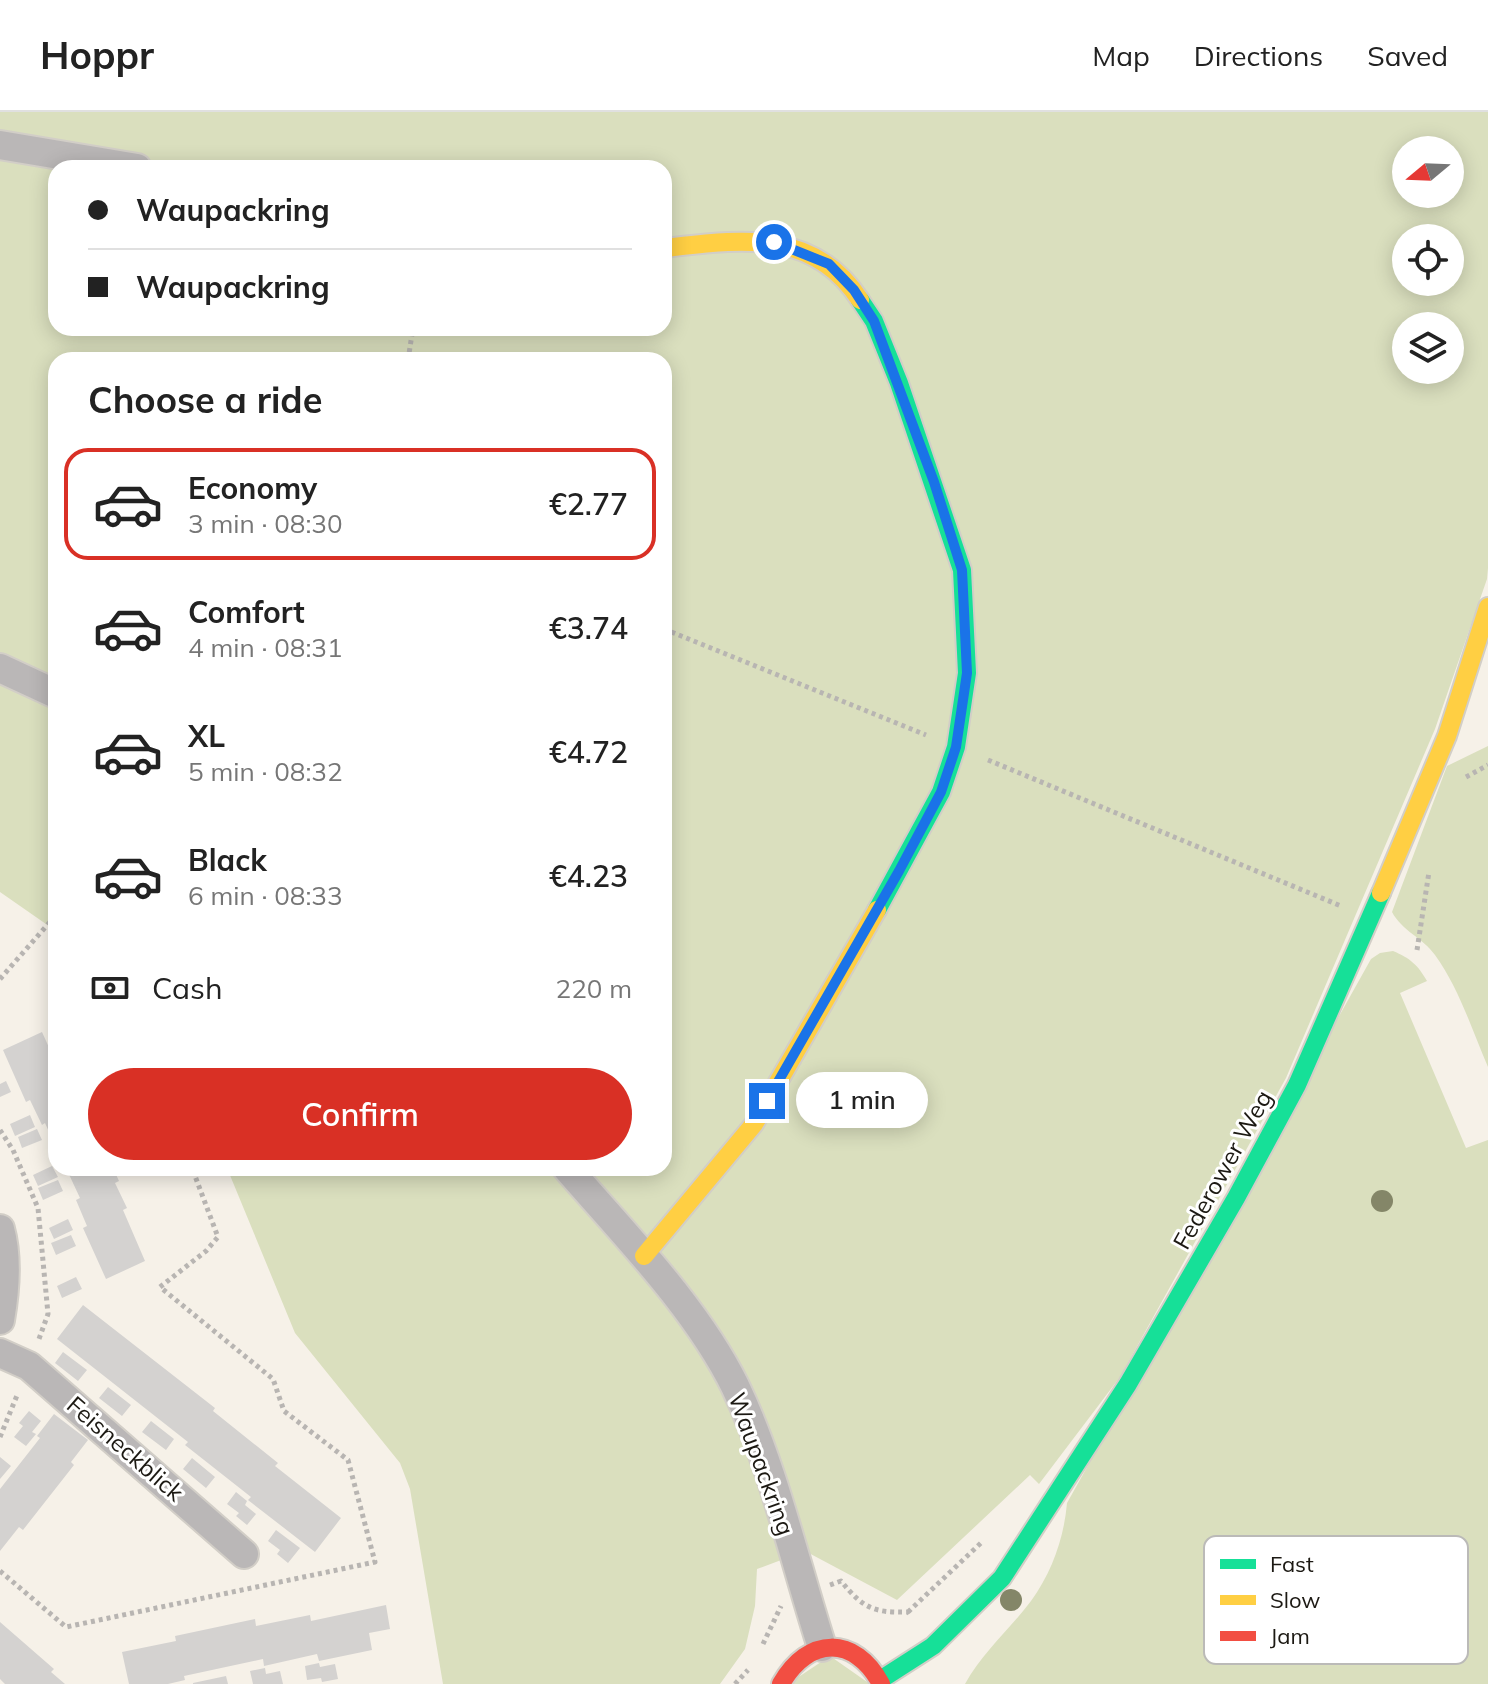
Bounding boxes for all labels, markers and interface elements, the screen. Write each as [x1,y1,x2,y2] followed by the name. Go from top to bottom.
[40,31,154,79] text: Hoppr
[1092,38,1150,73] text: Map
[1194,38,1323,73] text: Directions
[1367,38,1448,73] text: Saved
[1392,136,1464,208] north arrow
[1392,136,1464,384] map controls
[136,191,330,229] text: Waupackring
[756,224,792,260] route start
[1392,224,1464,296] button: locate
[136,268,330,306] text: Waupackring
[1392,312,1464,384] button: layers
[88,377,322,422] text: Choose a ride
[92,468,164,540] icon: car
[188,469,317,507] text: Economy
[549,485,628,523] text: €2.77
[188,507,343,540] text: 3 min · 08:30
[92,592,164,664] icon: car
[188,593,305,631] text: Comfort
[549,609,628,647] text: €3.74
[188,631,343,664] text: 4 min · 08:31
[92,716,164,788] icon: car
[188,717,225,755] text: XL
[549,733,628,771] text: €4.72
[188,755,343,788] text: 5 min · 08:32
[92,840,164,912] icon: car
[188,841,267,879] text: Black
[549,857,628,895] text: €4.23
[188,879,343,912] text: 6 min · 08:33
[88,966,132,1010] icon: cash
[152,969,223,1007] text: Cash
[556,972,632,1005] text: 220 m
[88,1068,632,1160] button: Confirm
[795,1073,927,1129] callout: 1 min
[749,1083,785,1119] route end
[828,1083,896,1116] text: 1 min
[1166,1085,1278,1254] street label: Federower Weg
[722,1388,802,1539] street label: Waupackring
[61,1389,191,1508] street label: Feisneckblick
[1204,1536,1468,1664] legend
[1270,1550,1314,1578] text: Fast
[1270,1586,1320,1614] text: Slow
[1270,1622,1310,1650] text: Jam

